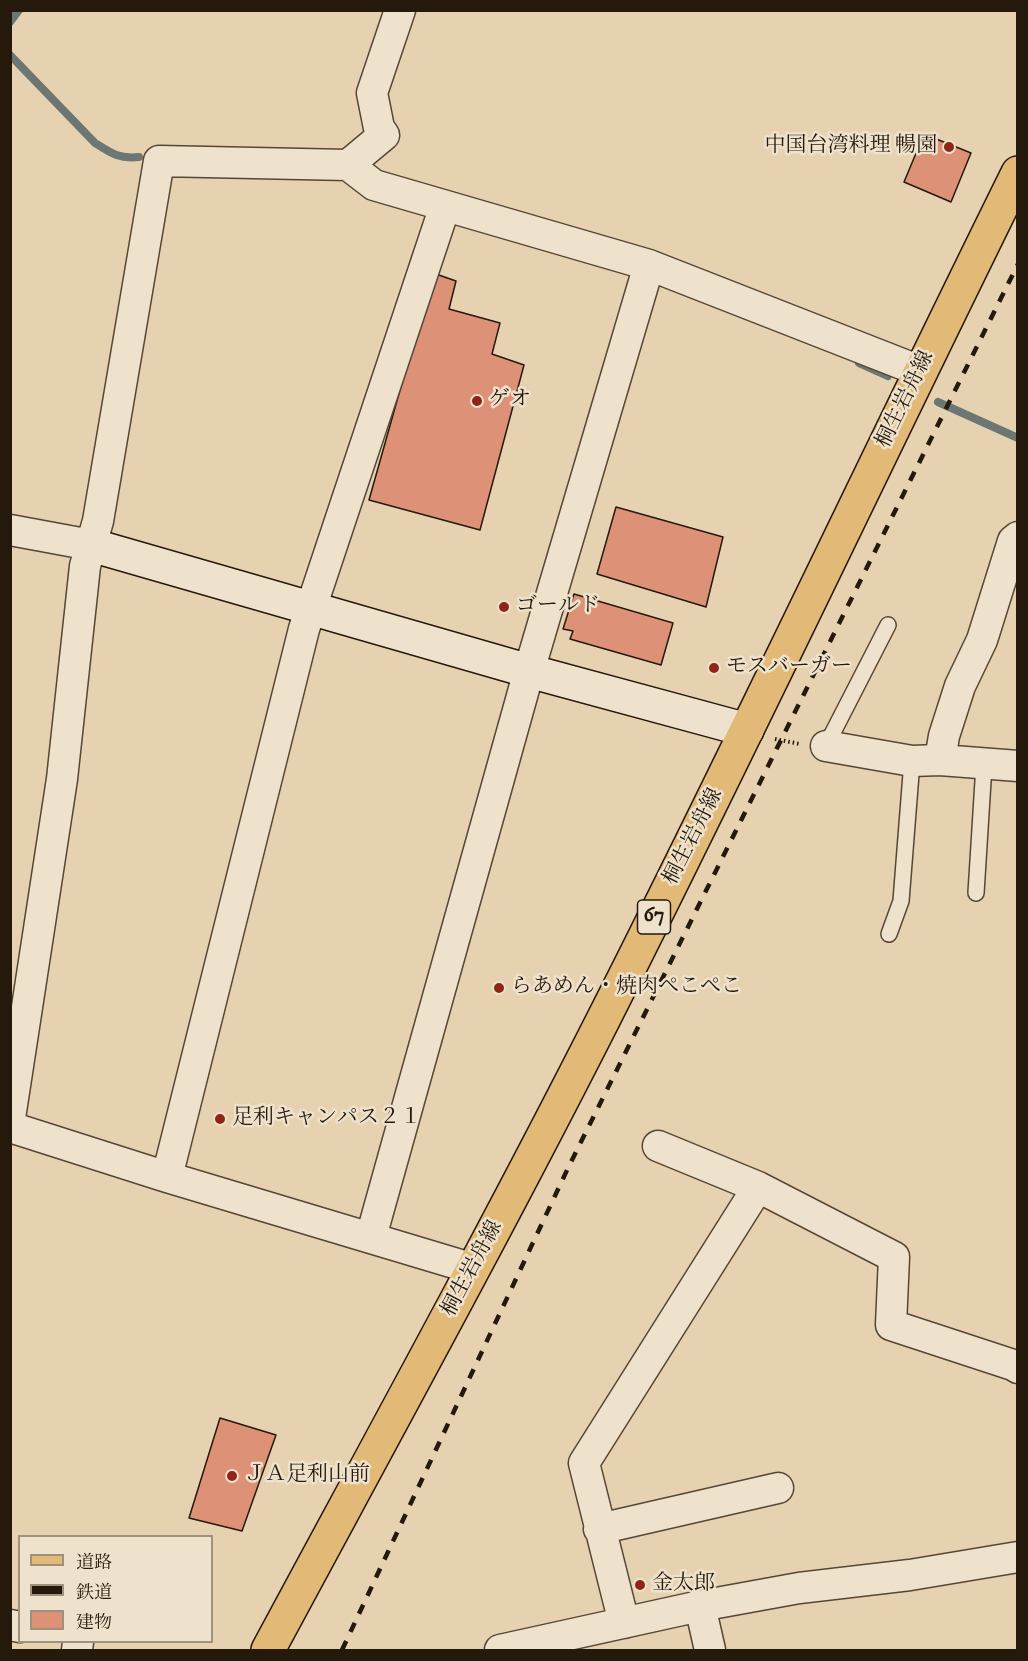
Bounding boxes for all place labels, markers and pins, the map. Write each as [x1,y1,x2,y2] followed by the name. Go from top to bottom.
[764,134,937,160] place label: 中国台湾料理 暢園
[942,140,956,154] marker: 中国台湾料理 暢園
[489,388,531,414] place label: ゲオ
[470,394,484,408] marker: ゲオ
[516,594,600,620] place label: ゴールド
[497,600,511,614] marker: ゴールド
[726,655,852,681] place label: モスバーガー
[707,661,721,675] marker: モスバーガー
[511,975,742,1001] place label: らあめん・焼肉ぺこぺこ
[492,981,506,995] marker: らあめん・焼肉ぺこぺこ
[232,1106,421,1132] place label: 足利キャンパス２１
[213,1112,227,1126] marker: 足利キャンパス２１
[244,1463,370,1489] place label: ＪＡ足利山前
[225,1469,239,1483] marker: ＪＡ足利山前
[652,1572,715,1598] place label: 金太郎
[633,1578,647,1592] marker: 金太郎

